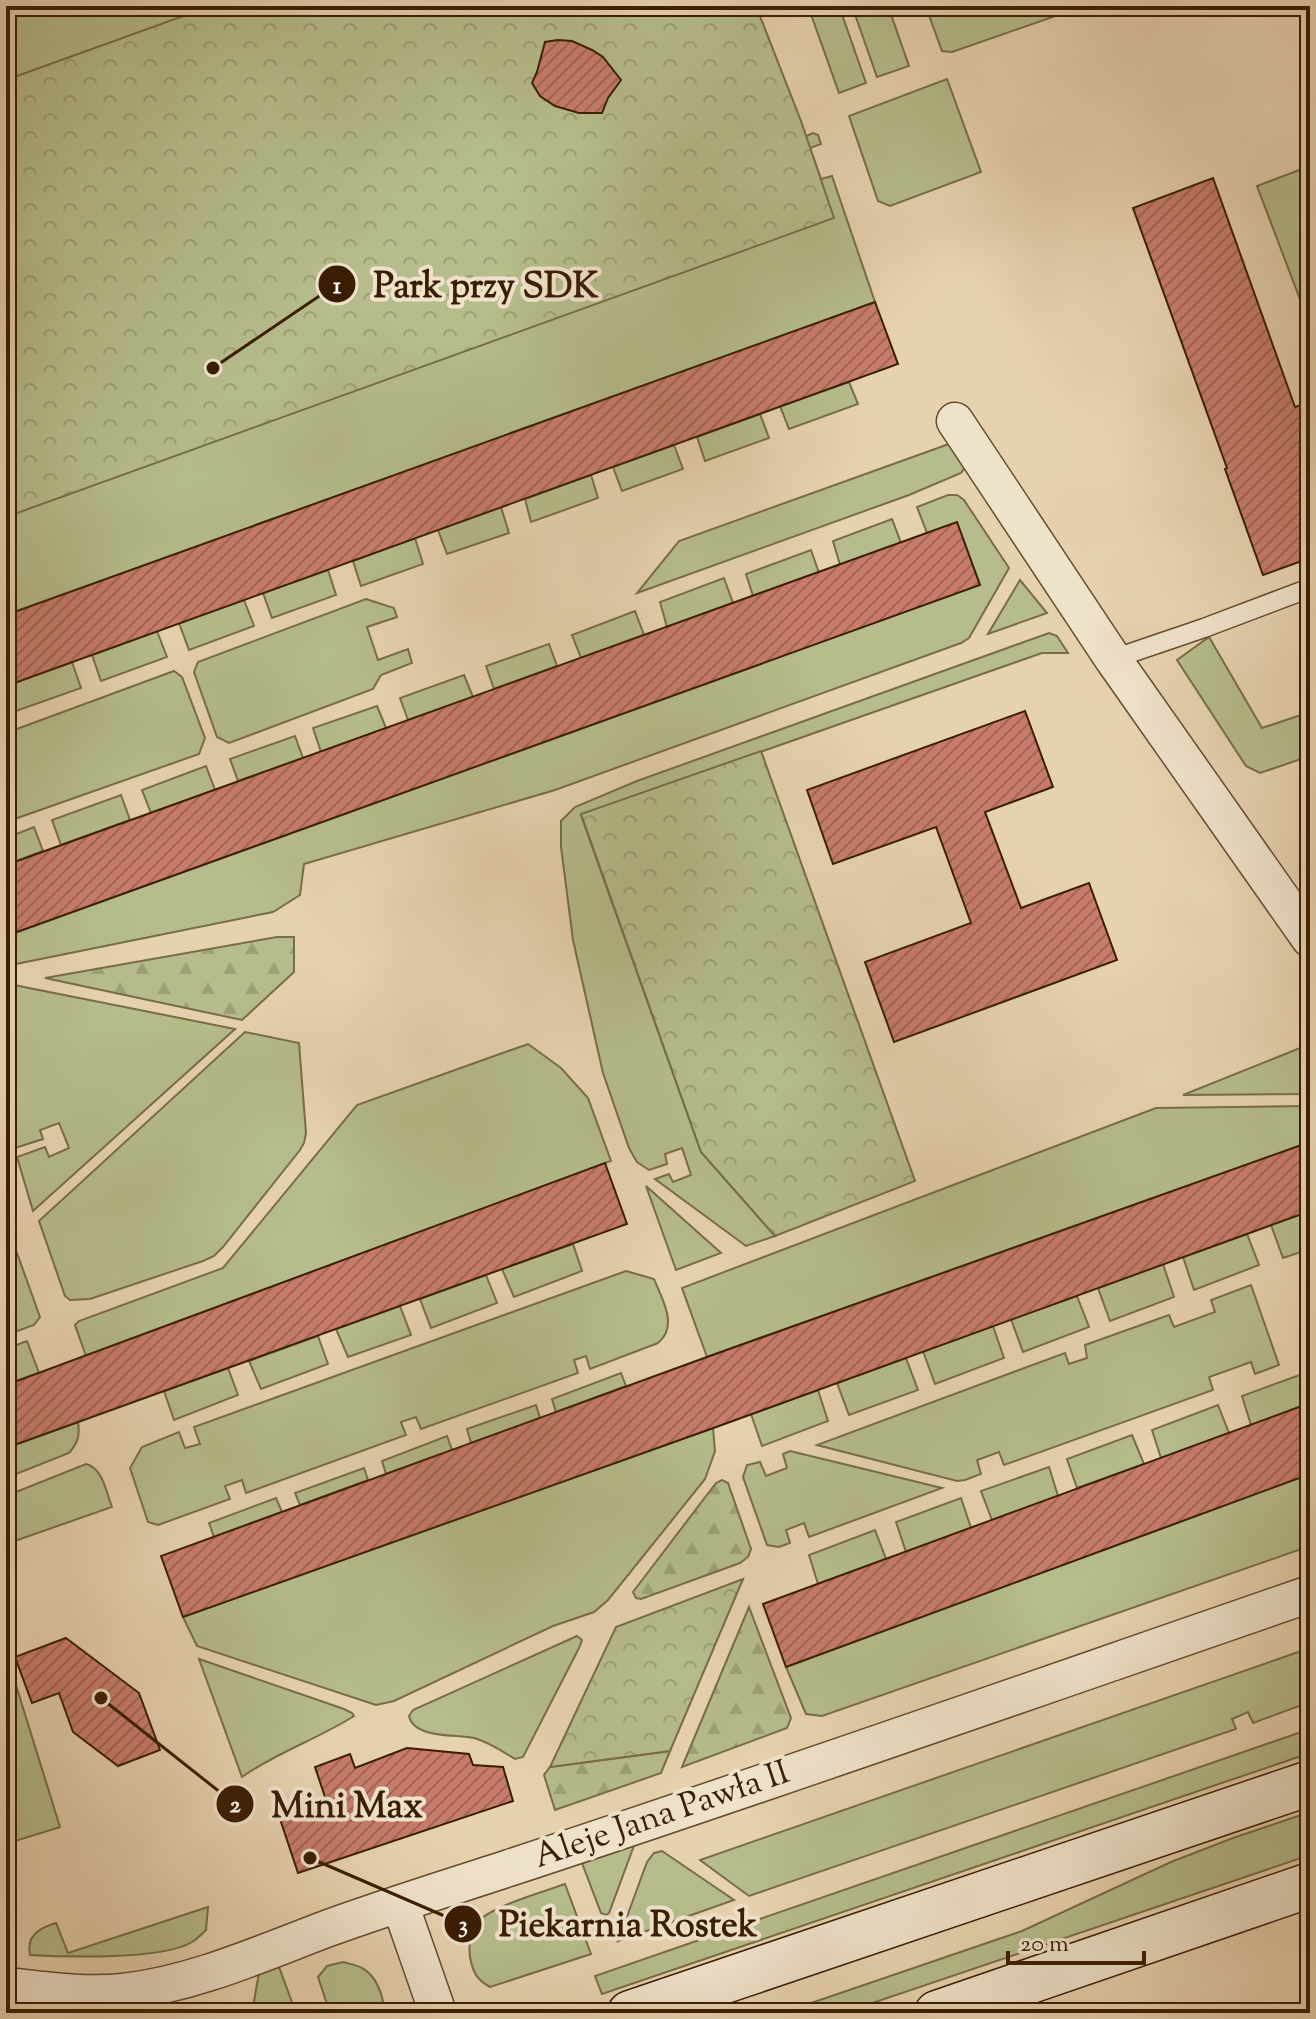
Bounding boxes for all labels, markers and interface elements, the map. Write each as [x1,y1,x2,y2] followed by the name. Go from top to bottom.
[317,254,614,314] callout: Park przy SDK
[373,262,599,314] text: Park przy SDK
[333,270,342,304] text: 1
[528,1749,796,1883] street label: Aleje Jana Pawła II
[215,1774,439,1834] callout: Mini Max
[271,1782,423,1834] text: Mini Max
[229,1789,241,1823] text: 2
[443,1894,773,1954] callout: Piekarnia Rostek
[499,1901,758,1953] text: Piekarnia Rostek
[458,1909,468,1943] text: 3
[1008,1915,1144,1965] scale bar
[1020,1928,1069,1962] text: 20 m

